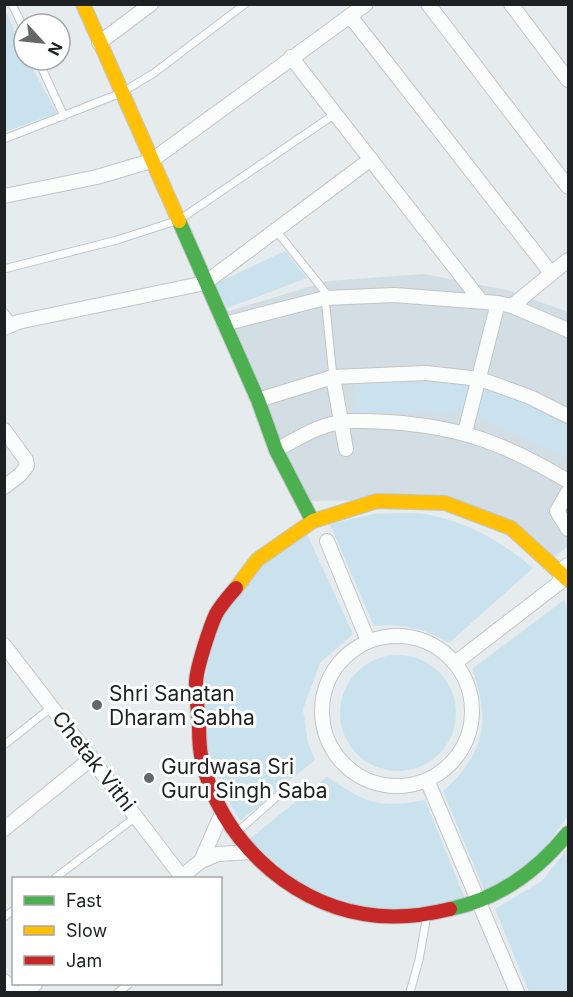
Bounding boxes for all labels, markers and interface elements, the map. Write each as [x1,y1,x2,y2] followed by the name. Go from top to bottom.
[12,12,72,72] north arrow
[44,39,67,59] text: N
[109,681,255,730] place label: Shri Sanatan Dharam Sabha
[90,698,104,712] marker: Shri Sanatan Dharam Sabha
[47,706,141,816] street label: Chetak Vithi
[161,754,328,803] place label: Gurdwasa Sri Guru Singh Saba
[142,771,156,785] marker: Gurdwasa Sri Guru Singh Saba
[12,877,222,985] legend
[66,890,102,911] text: Fast
[66,920,107,941] text: Slow
[66,950,102,971] text: Jam

